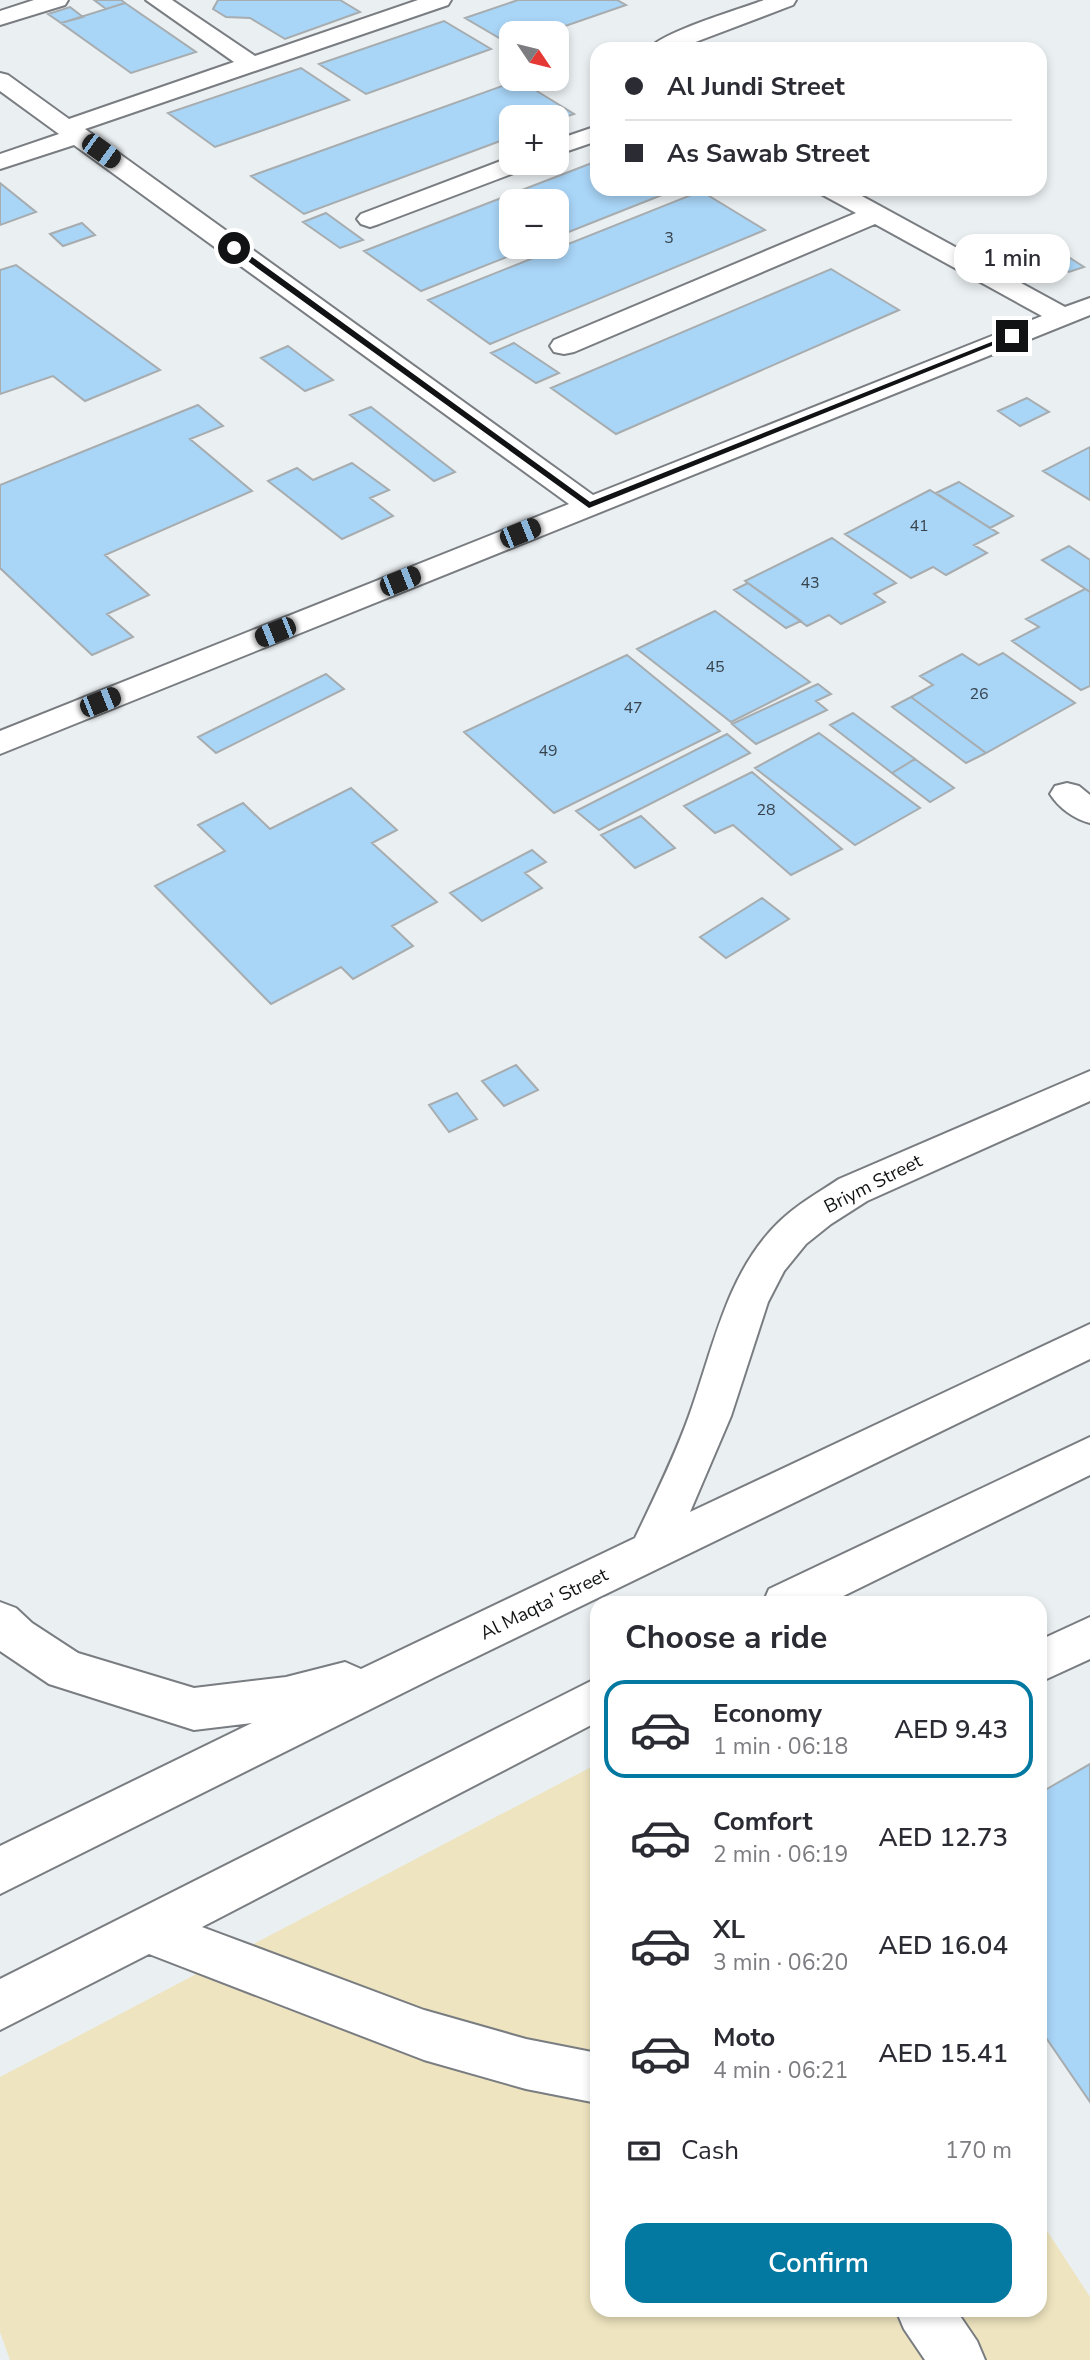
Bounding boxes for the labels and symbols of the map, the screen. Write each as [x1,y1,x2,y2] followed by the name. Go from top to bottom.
[499,21,569,91] north arrow
[78,130,125,172] car
[664,227,674,249] house number: 3
[218,232,250,264] route start
[954,234,1070,284] callout: 1 min
[996,320,1028,352] route end
[497,515,544,551] car
[909,515,929,537] house number: 41
[377,563,424,599] car
[800,572,820,594] house number: 43
[252,614,299,650] car
[705,656,725,678] house number: 45
[969,683,989,705] house number: 26
[77,684,124,720] car
[623,697,643,719] house number: 47
[538,740,558,762] house number: 49
[756,799,776,821] house number: 28
[820,1148,927,1220] street label: Briym Street
[476,1562,613,1646] street label: Al Maqta' Street

